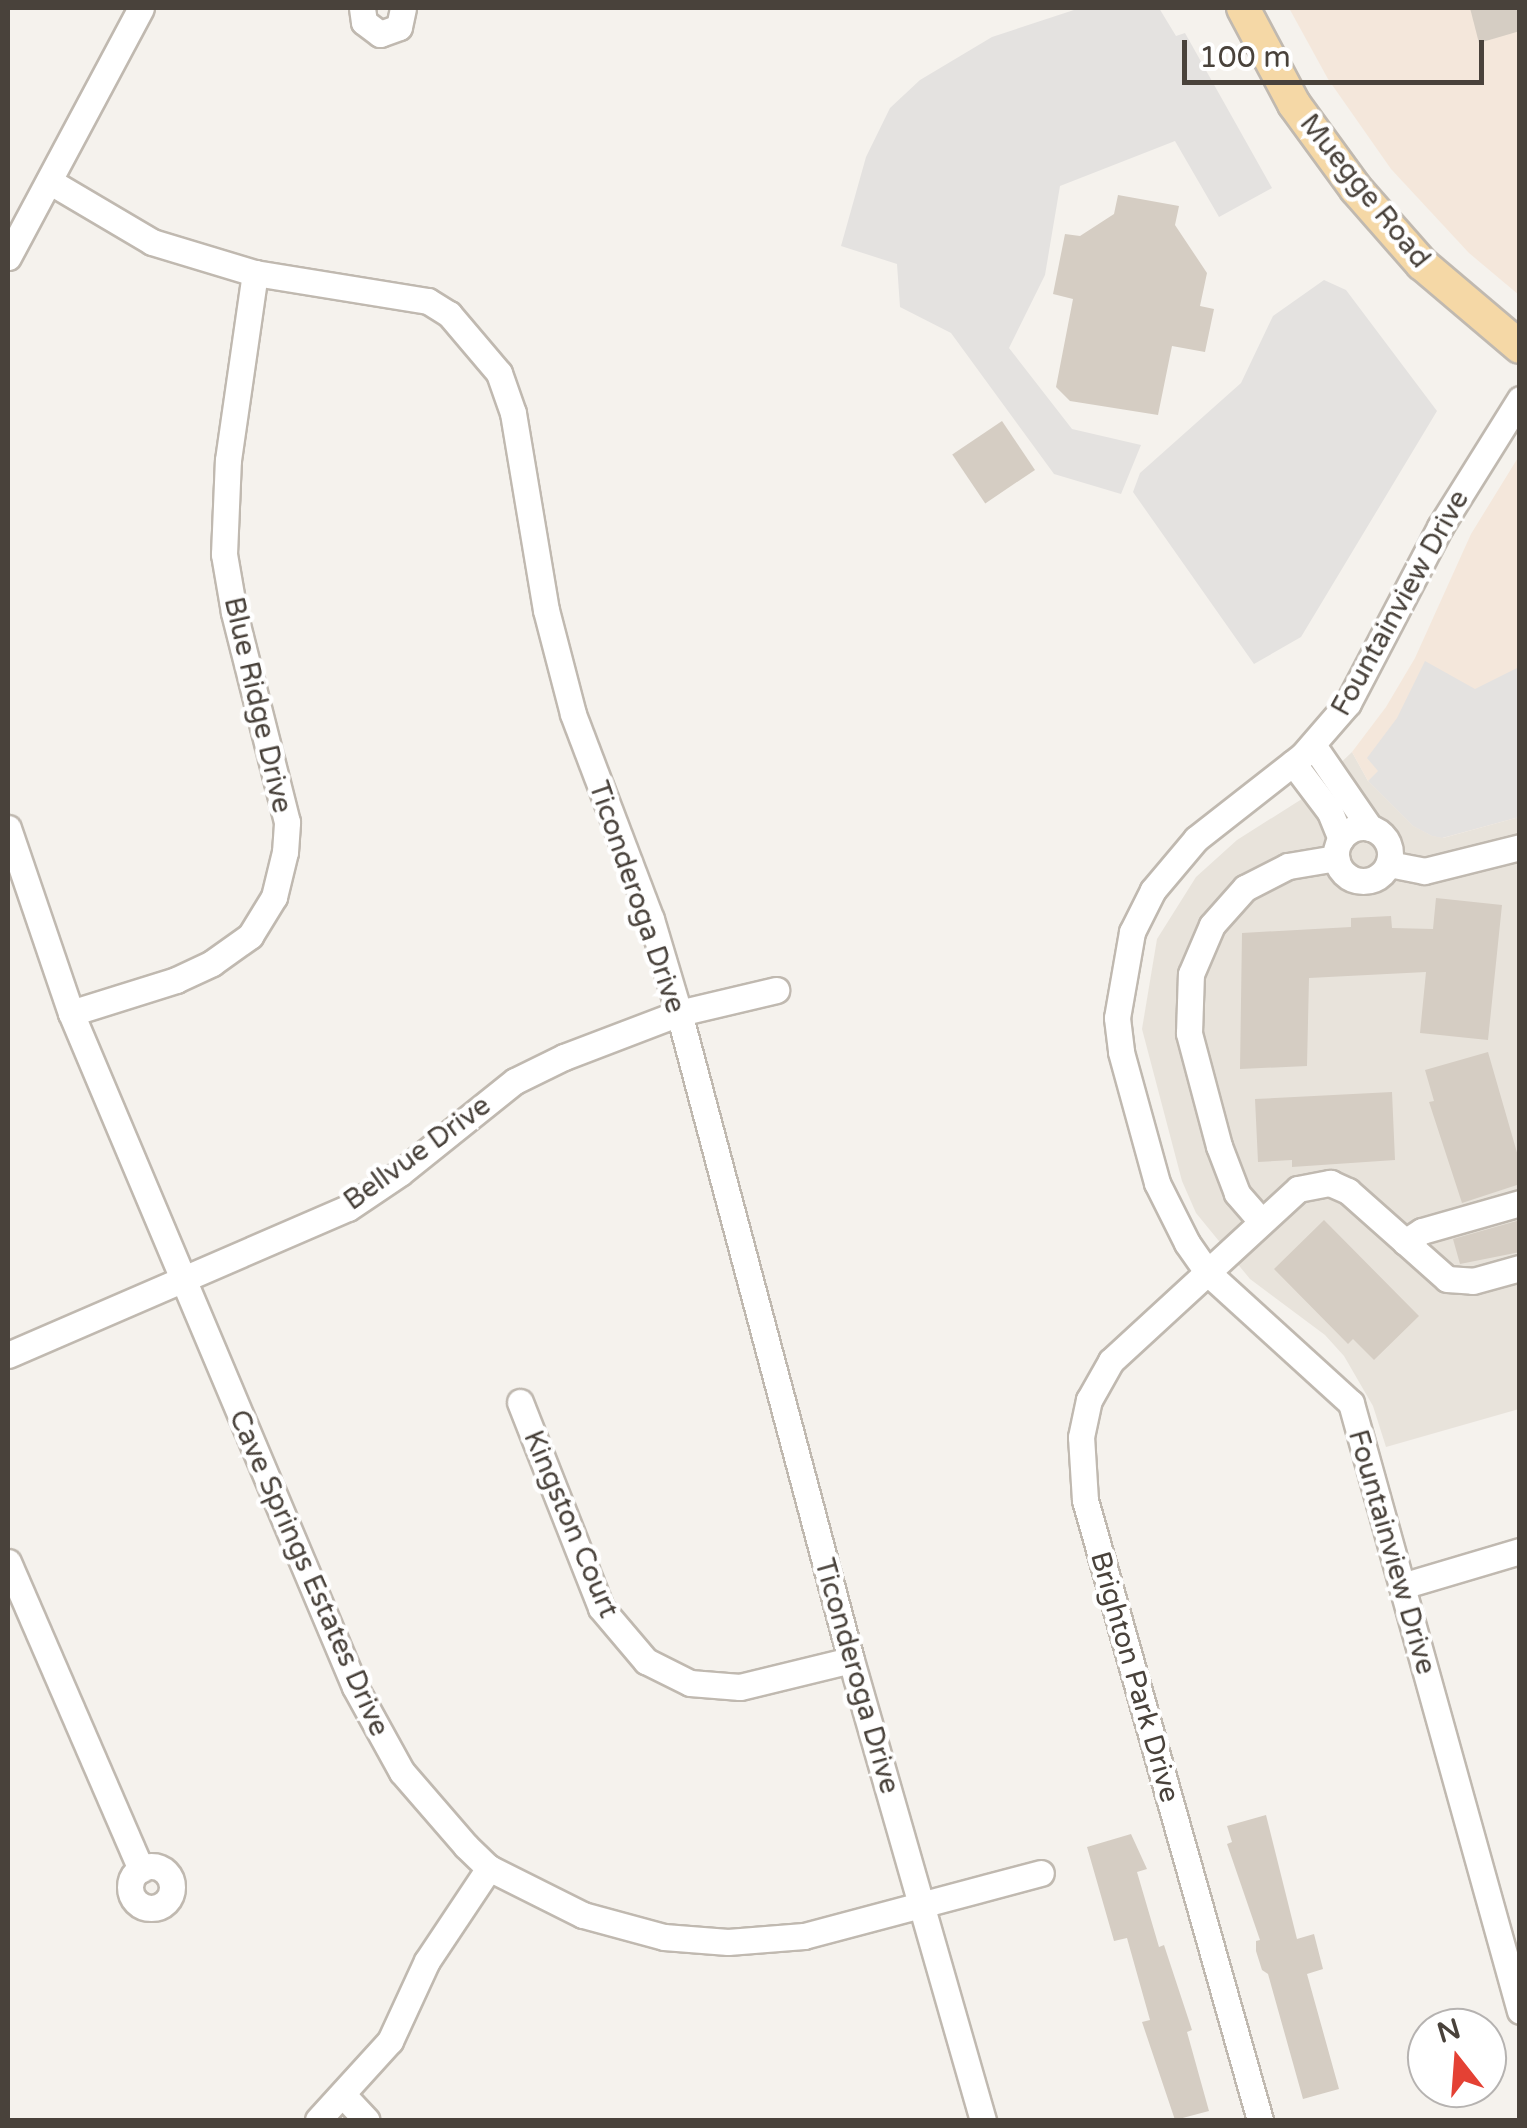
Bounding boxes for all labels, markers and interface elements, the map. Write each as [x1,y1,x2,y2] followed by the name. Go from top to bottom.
[1187,20,1490,82] scale bar
[1199,39,1291,76] text: 100 m
[1293,107,1437,275] street label: Muegge Road
[1324,484,1476,722] street label: Fountainview Drive
[217,594,299,816] street label: Blue Ridge Drive
[582,777,692,1017] street label: Ticonderoga Drive
[337,1089,497,1217] street label: Bellvue Drive
[222,1405,396,1741] street label: Cave Springs Estates Drive
[516,1425,626,1623] street label: Kingston Court
[1341,1426,1443,1678] street label: Fountainview Drive
[1083,1548,1187,1806] street label: Brighton Park Drive
[807,1555,907,1797] street label: Ticonderoga Drive
[1407,2008,1507,2108] north arrow
[1433,2012,1465,2051] text: N

